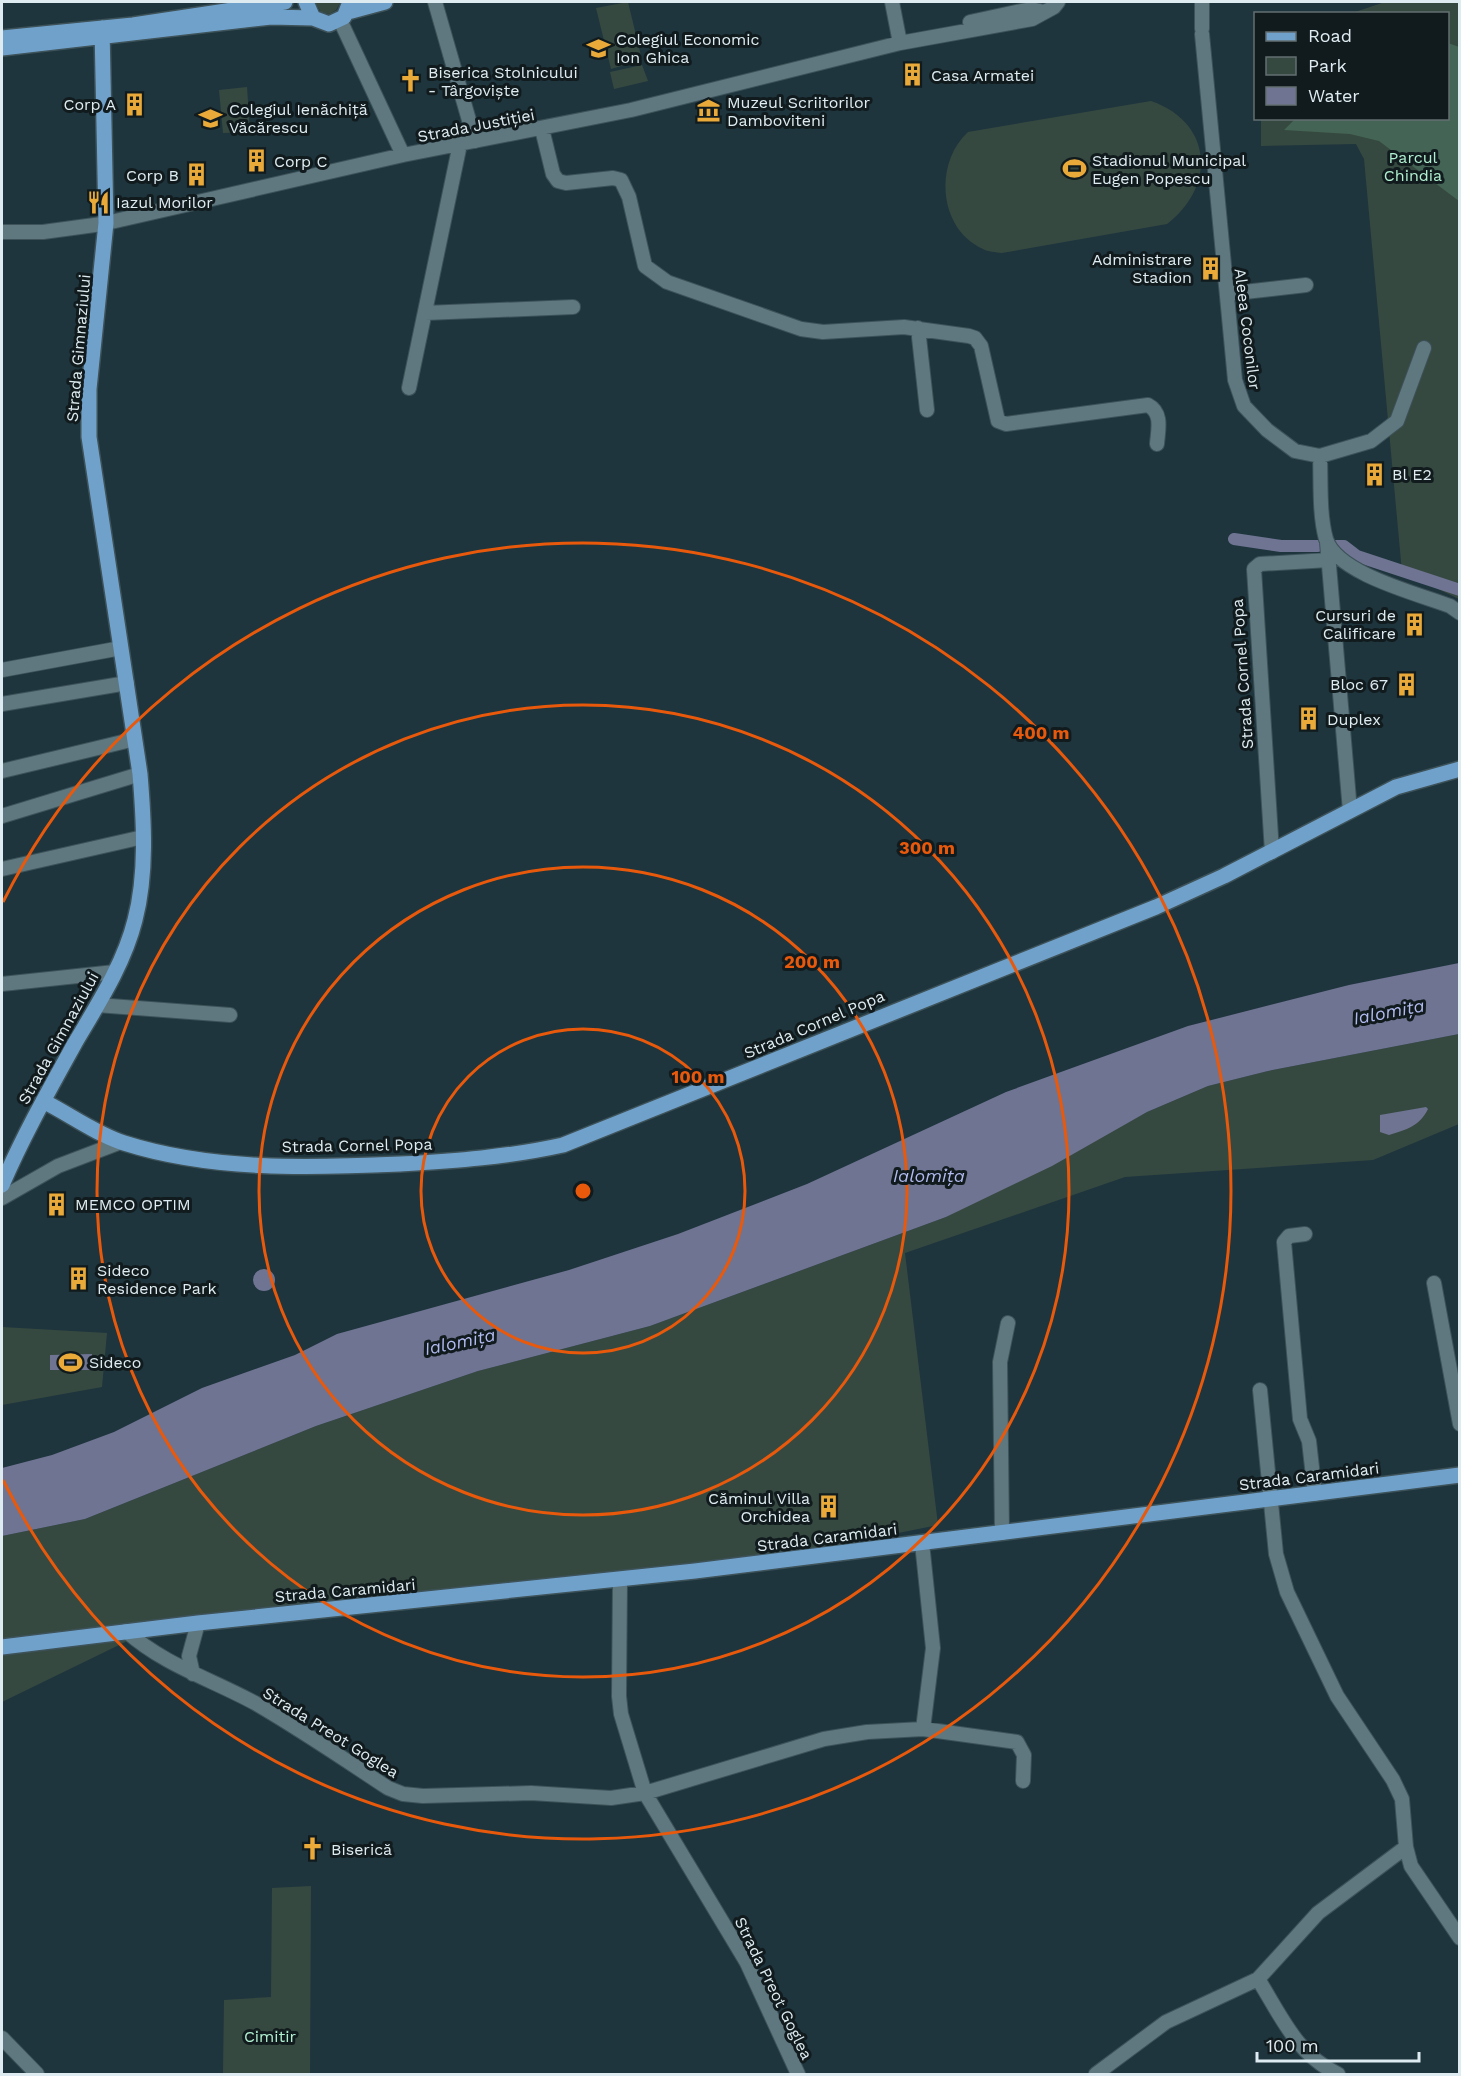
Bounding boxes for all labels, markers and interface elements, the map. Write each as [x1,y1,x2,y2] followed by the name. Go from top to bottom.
[1254,12,1449,120] legend
[1308,25,1352,46] text: Road
[616,30,760,67] place label: Colegiul Economic Ion Ghica
[585,35,611,61] school or university icon: Colegiul Economic Ion Ghica
[1308,55,1347,76] text: Park
[900,62,926,88] building icon: Casa Armatei
[428,63,578,100] place label: Biserica Stolnicului - Târgoviște
[931,66,1034,85] place label: Casa Armatei
[397,68,423,94] church icon: Biserica Stolnicului - Târgoviște
[1308,85,1360,106] text: Water
[121,91,147,117] building icon: Corp A
[727,93,871,130] place label: Muzeul Scriitorilor Damboviteni
[63,95,116,114] place label: Corp A
[696,98,722,124] museum icon: Muzeul Scriitorilor Damboviteni
[229,100,368,137] place label: Colegiul Ienăchiță Văcărescu
[198,105,224,131] school or university icon: Colegiul Ienăchiță Văcărescu
[416,105,536,146] street label: Strada Justiției
[243,148,269,174] building icon: Corp C
[1384,148,1442,185] park label: Parcul Chindia
[1092,151,1246,188] place label: Stadionul Municipal Eugen Popescu
[274,152,328,171] place label: Corp C
[1061,156,1087,182] sports icon: Stadionul Municipal Eugen Popescu
[184,162,210,188] building icon: Corp B
[126,166,179,185] place label: Corp B
[85,189,111,215] restaurant icon: Iazul Morilor
[116,193,213,212] place label: Iazul Morilor
[1092,250,1192,287] place label: Administrare Stadion
[1197,255,1223,281] building icon: Administrare Stadion
[1231,267,1264,391] street label: Aleea Coconilor
[63,273,94,423] street label: Strada Gimnaziului
[1361,461,1387,487] building icon: Bl E2
[1392,465,1432,484] place label: Bl E2
[1228,598,1257,750] street label: Strada Cornel Popa
[1315,606,1396,643] place label: Cursuri de Calificare
[1401,611,1427,637] building icon: Cursuri de Calificare
[1393,671,1419,697] building icon: Bloc 67
[1330,675,1388,694] place label: Bloc 67
[1296,706,1322,732] building icon: Duplex
[1327,710,1381,729] place label: Duplex
[1013,722,1069,743] text: 400 m
[899,837,955,858] text: 300 m
[784,951,840,972] text: 200 m
[14,969,103,1108] street label: Strada Gimnaziului
[741,986,887,1063] street label: Strada Cornel Popa
[1352,994,1426,1029] water label: Ialomița
[671,1066,725,1087] text: 100 m
[281,1135,433,1156] street label: Strada Cornel Popa
[893,1165,965,1186] water label: Ialomița
[573,1181,593,1201] centre of rings
[44,1191,70,1217] building icon: MEMCO OPTIM
[75,1195,191,1214] place label: MEMCO OPTIM
[97,1261,217,1298] place label: Sideco Residence Park
[66,1266,92,1292] building icon: Sideco Residence Park
[423,1324,497,1359] water label: Ialomița
[58,1349,84,1375] sports icon: Sideco
[89,1353,141,1372] place label: Sideco
[1238,1458,1380,1495] street label: Strada Caramidari
[708,1489,810,1526] place label: Căminul Villa Orchidea
[815,1494,841,1520] building icon: Căminul Villa Orchidea
[756,1519,898,1556] street label: Strada Caramidari
[274,1575,416,1606] street label: Strada Caramidari
[259,1683,402,1782] street label: Strada Preot Goglea
[300,1836,326,1862] church icon: Biserică
[331,1840,392,1859] place label: Biserică
[731,1914,816,2063] street label: Strada Preot Goglea
[1257,2025,1419,2063] scale bar
[244,2027,297,2046] park label: Cimitir
[1266,2035,1319,2056] text: 100 m

